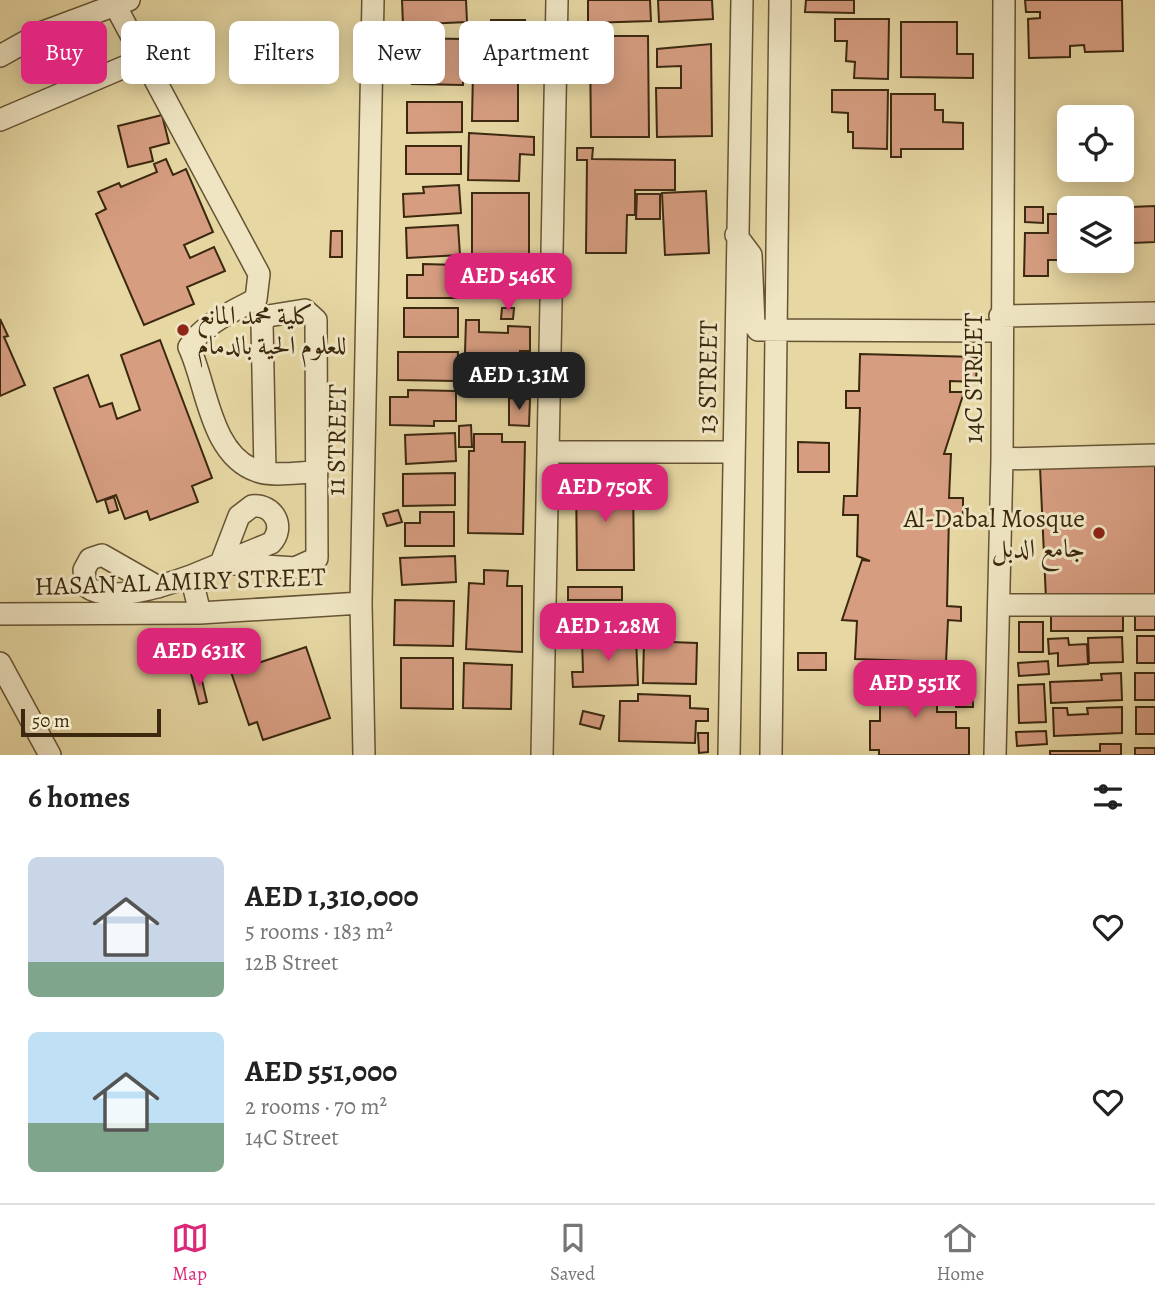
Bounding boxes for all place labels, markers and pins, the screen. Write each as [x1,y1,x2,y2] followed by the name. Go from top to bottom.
[436,254,580,313] pin: AED 546K
[197,298,347,368] place label: كلية محمد المانع للعلوم الحية بالدمام
[175,322,191,338] marker: كلية محمد المانع للعلوم الحية بالدمام
[439,352,599,412] pin: AED 1.31M
[533,464,677,524] pin: AED 750K
[903,501,1085,572] place label: Al-Dabal Mosque جامع الدبل
[1091,525,1107,541] marker: Al-Dabal Mosque جامع الدبل
[528,604,688,663] pin: AED 1.28M
[127,628,271,688] pin: AED 631K
[843,660,987,720] pin: AED 551K

